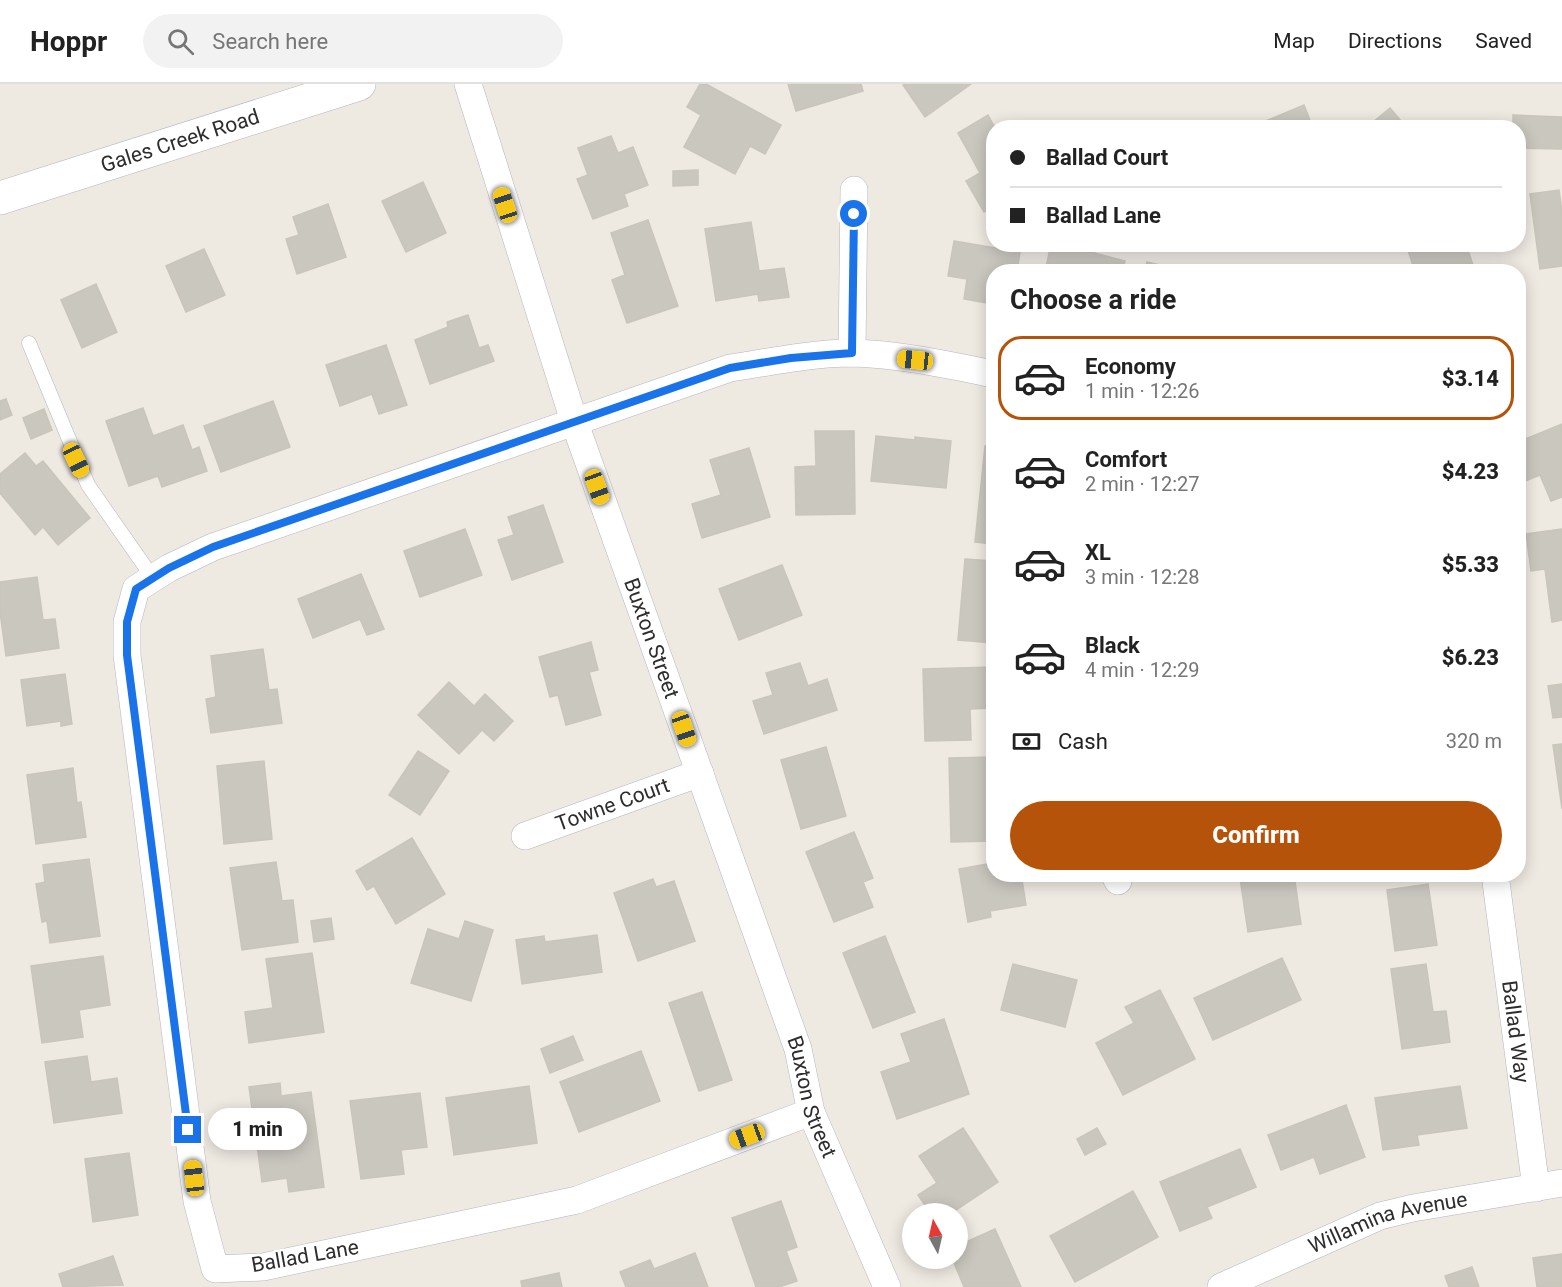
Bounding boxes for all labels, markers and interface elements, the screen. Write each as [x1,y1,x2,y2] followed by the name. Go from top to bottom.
[143,14,563,68] search box
[30,25,107,58] text: Hoppr
[164,25,197,58] icon: search
[212,29,328,54] text: Search here
[1273,29,1315,53] text: Map
[1348,29,1442,53] text: Directions
[1475,29,1532,53] text: Saved
[98,104,262,177] street label: Gales Creek Road
[1046,145,1168,170] text: Ballad Court
[491,185,519,225] car
[840,200,867,227] route start
[1046,203,1161,228] text: Ballad Lane
[1010,284,1176,316] text: Choose a ride
[896,349,934,371] car
[1013,351,1067,405] icon: car
[1085,354,1176,379] text: Economy
[1442,366,1499,391] text: $3.14
[1085,379,1200,403] text: 1 min · 12:26
[60,440,92,480] car
[1013,444,1067,498] icon: car
[1085,447,1167,472] text: Comfort
[1442,459,1499,484] text: $4.23
[582,467,612,507] car
[1085,472,1200,496] text: 2 min · 12:27
[1013,537,1067,591] icon: car
[1085,540,1111,565] text: XL
[1442,552,1499,577] text: $5.33
[1085,565,1200,589] text: 3 min · 12:28
[619,575,684,702] street label: Buxton Street
[1013,630,1067,684] icon: car
[1085,633,1140,658] text: Black
[1442,645,1499,670] text: $6.23
[1085,658,1200,682] text: 4 min · 12:29
[670,709,698,749] car
[1010,725,1043,758] icon: cash
[1058,729,1108,754] text: Cash
[1446,729,1502,753] text: 320 m
[552,773,673,836] street label: Towne Court
[1010,801,1502,870] button: Confirm
[1497,979,1534,1084] street label: Ballad Way
[782,1033,841,1162] street label: Buxton Street
[209,1109,308,1151] callout: 1 min
[174,1116,201,1143] route end
[232,1117,283,1141] text: 1 min
[727,1121,767,1151] car
[183,1159,205,1197] car
[1305,1187,1469,1258] street label: Willamina Avenue
[902,1203,968,1269] north arrow
[902,1203,968,1269] map controls
[249,1235,361,1277] street label: Ballad Lane

